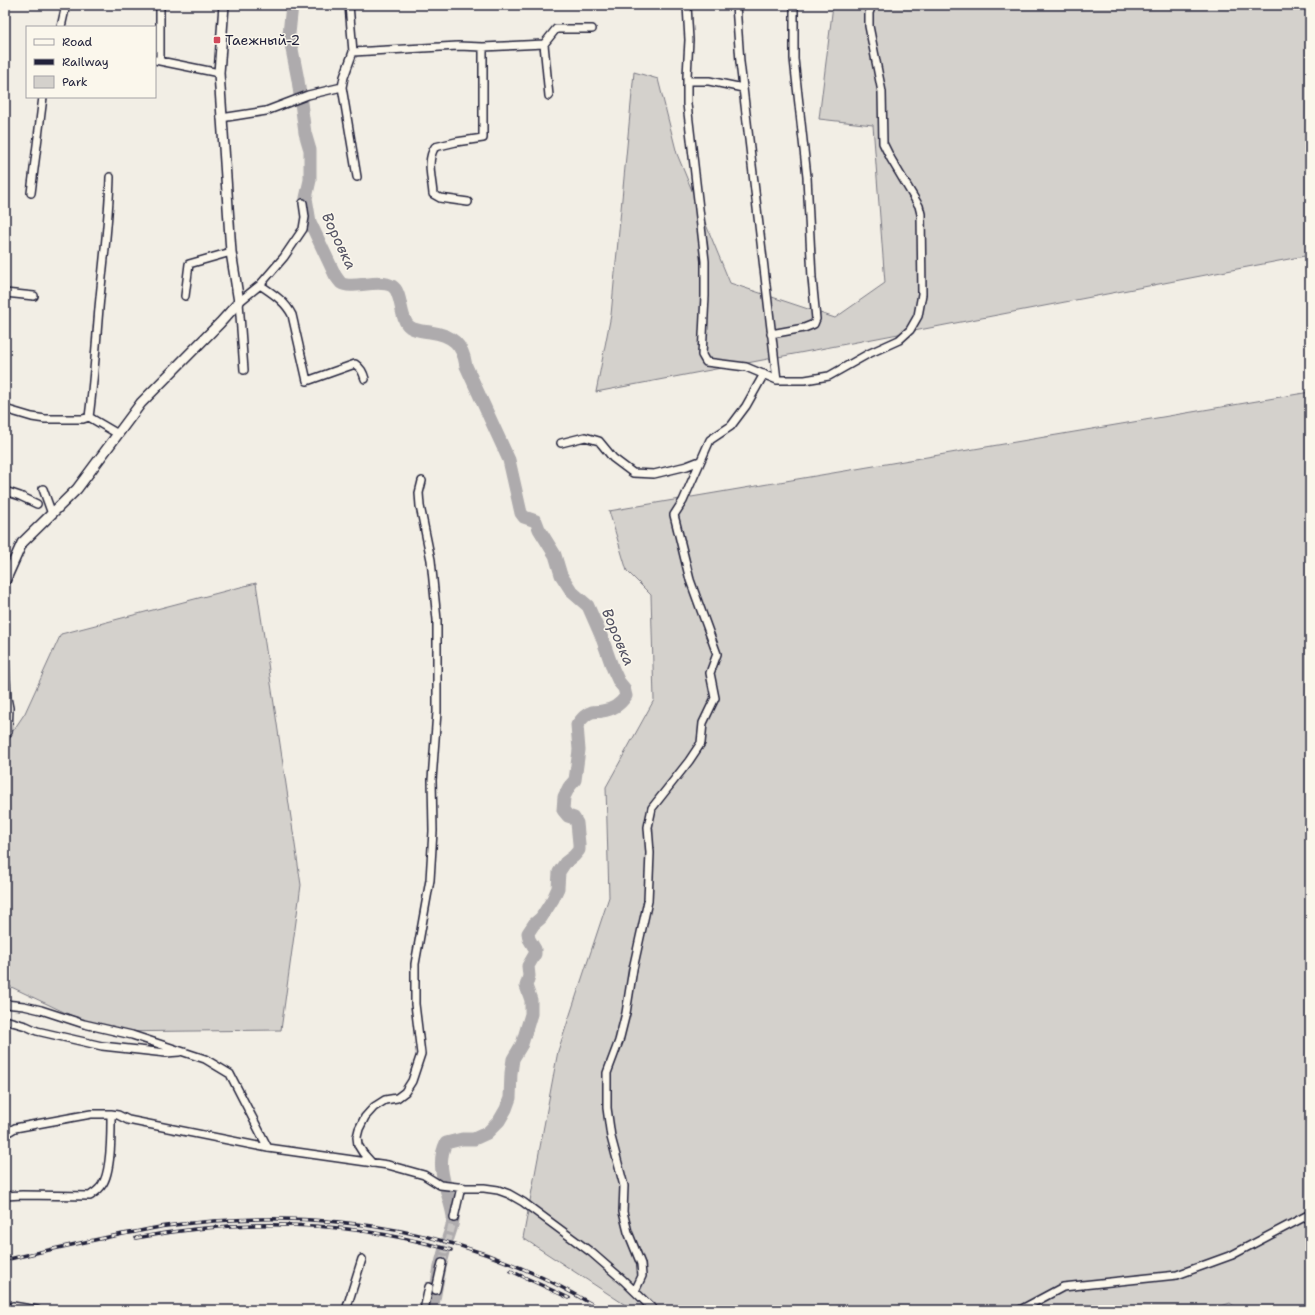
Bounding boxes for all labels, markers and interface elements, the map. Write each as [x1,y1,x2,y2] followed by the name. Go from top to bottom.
[26,26,156,98] legend
[225,31,300,49] place label: Таежный-2
[62,34,93,50] text: Road
[212,35,222,45] marker: Таежный-2
[62,54,109,70] text: Railway
[62,74,88,90] text: Park
[317,209,361,273] water label: Воровка
[597,605,639,669] water label: Воровка

